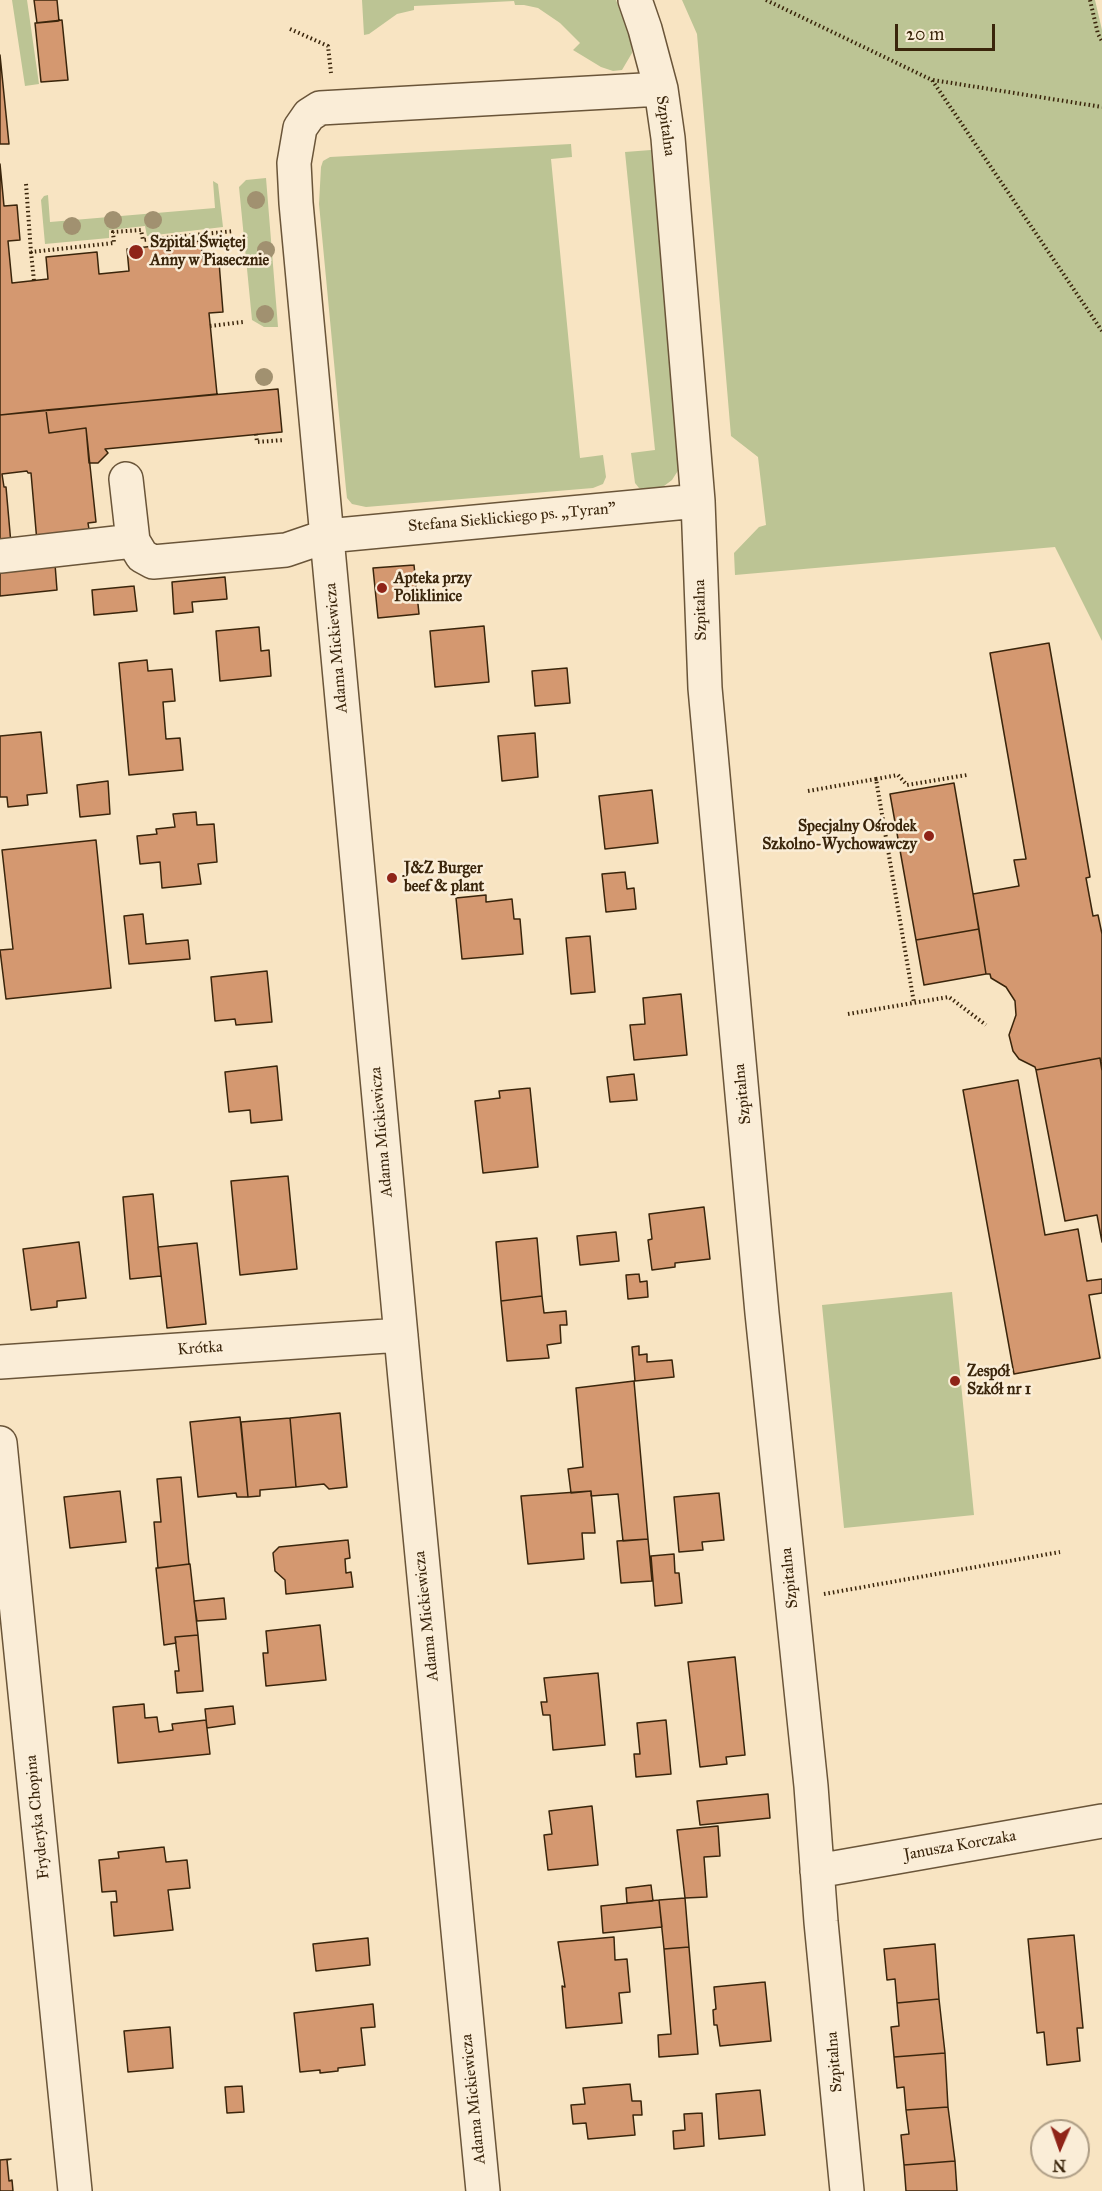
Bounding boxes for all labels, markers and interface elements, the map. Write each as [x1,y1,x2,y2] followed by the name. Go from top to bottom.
[898,12,998,50] scale bar
[906,23,944,45] text: 20 m
[651,94,679,158] street label: Szpitalna
[150,233,269,271] place label: Szpital Świętej Anny w Piasecznie
[127,243,145,261] marker: Szpital Świętej Anny w Piasecznie
[407,499,617,537] street label: Stefana Sieklickiego ps. „Tyran”
[394,569,471,607] place label: Apteka przy Poliklinice
[690,579,712,641] street label: Szpitalna
[375,581,389,595] marker: Apteka przy Poliklinice
[322,582,352,714] street label: Adama Mickiewicza
[762,817,917,855] place label: Specjalny Ośrodek Szkolno-Wychowawczy
[922,829,936,843] marker: Specjalny Ośrodek Szkolno-Wychowawczy
[404,859,484,897] place label: J&Z Burger beef & plant
[385,871,399,885] marker: J&Z Burger beef & plant
[730,1063,756,1125] street label: Szpitalna
[367,1066,397,1198] street label: Adama Mickiewicza
[177,1338,223,1360] street label: Krótka
[967,1362,1031,1400] place label: Zespół Szkół nr 1
[948,1374,962,1388] marker: Zespół Szkół nr 1
[777,1547,803,1609] street label: Szpitalna
[411,1550,443,1682] street label: Adama Mickiewicza
[22,1754,54,1880] street label: Fryderyka Chopina
[902,1827,1018,1865] street label: Janusza Korczaka
[823,2031,847,2093] street label: Szpitalna
[458,2033,490,2165] street label: Adama Mickiewicza
[1030,2119,1090,2179] north arrow
[1052,2156,1067,2175] text: N

